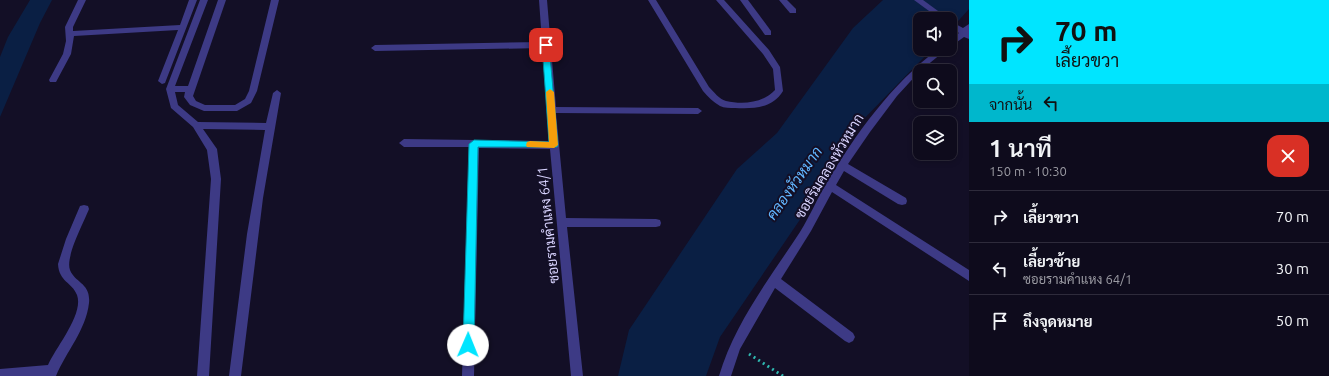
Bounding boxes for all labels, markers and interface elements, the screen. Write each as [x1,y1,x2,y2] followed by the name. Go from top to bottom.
[913,12,957,160] map controls
[913,12,957,56] button: sound
[1055,15,1117,46] text: 70 m
[989,16,1041,68] icon: right
[529,28,563,62] pin
[535,34,557,56] icon: arrive
[1055,50,1119,70] text: เลี้ยวขวา
[913,64,957,108] button: search
[1040,92,1062,114] icon: left
[989,96,1032,113] text: จากนั้น
[791,110,867,222] street label: ซอยริมคลองหัวหมาก
[913,116,957,160] button: layers
[989,135,1052,162] text: 1 นาที
[1267,135,1309,177] button: close
[762,143,826,223] water label: คลองหัวหมาก
[989,164,1067,178] text: 150 m · 10:30
[534,166,562,284] street label: ซอยรามคำแหง 64/1
[989,206,1011,228] icon: right
[1276,208,1309,225] text: 70 m
[1023,209,1079,226] text: เลี้ยวขวา
[1023,253,1080,270] text: เลี้ยวซ้าย
[989,258,1011,280] icon: left
[1276,260,1309,277] text: 30 m
[1023,272,1132,286] text: ซอยรามคำแหง 64/1
[989,310,1011,332] icon: arrive
[1276,312,1309,329] text: 50 m
[1023,313,1093,330] text: ถึงจุดหมาย
[447,324,489,366] position arrow

